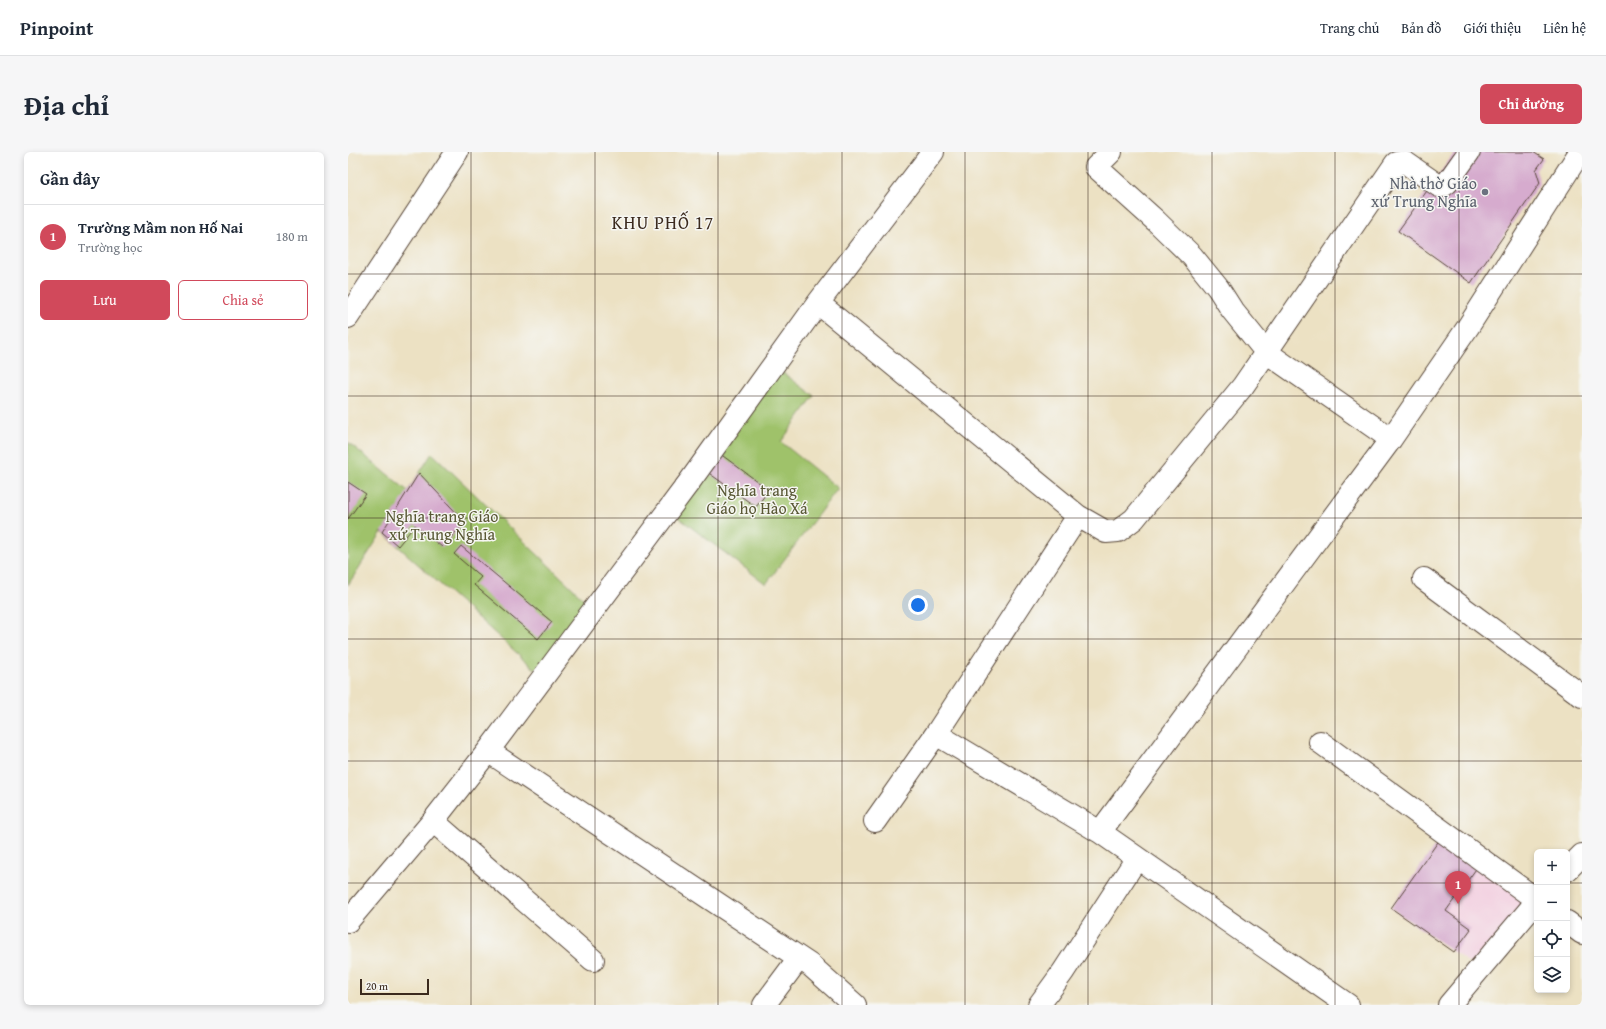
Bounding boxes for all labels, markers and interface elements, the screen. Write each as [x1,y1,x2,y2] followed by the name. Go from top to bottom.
[20,14,93,42] text: Pinpoint
[1320,18,1379,38] text: Trang chủ
[1401,18,1441,38] text: Bản đồ
[1463,18,1521,38] text: Giới thiệu
[1543,18,1586,38] text: Liên hệ
[24,84,109,125] text: Địa chỉ
[1480,84,1582,124] button: Chỉ đường
[40,166,100,191] text: Gần đây
[1371,171,1477,213] place label: Nhà thờ Giáo xứ Trung Nghĩa
[1480,187,1490,197] marker: Nhà thờ Giáo xứ Trung Nghĩa
[612,209,714,236] district label: KHU PHỐ 17
[78,217,243,238] text: Trường Mầm non Hố Nai
[50,227,56,246] text: 1
[276,227,308,246] text: 180 m
[78,238,142,257] text: Trường học
[40,280,170,320] button: Lưu
[178,280,308,320] button: Chia sẻ
[706,478,808,520] park label: Nghĩa trang Giáo họ Hào Xá
[386,504,498,546] park label: Nghĩa trang Giáo xứ Trung Nghĩa
[908,595,928,615] your location
[1534,849,1570,993] map controls
[1534,849,1570,885] button: +
[1445,871,1471,904] pin: 1
[1534,885,1570,921] button: −
[1534,921,1570,957] button: locate
[1534,957,1570,993] button: layers
[360,977,429,996] scale bar
[366,978,388,994] text: 20 m

